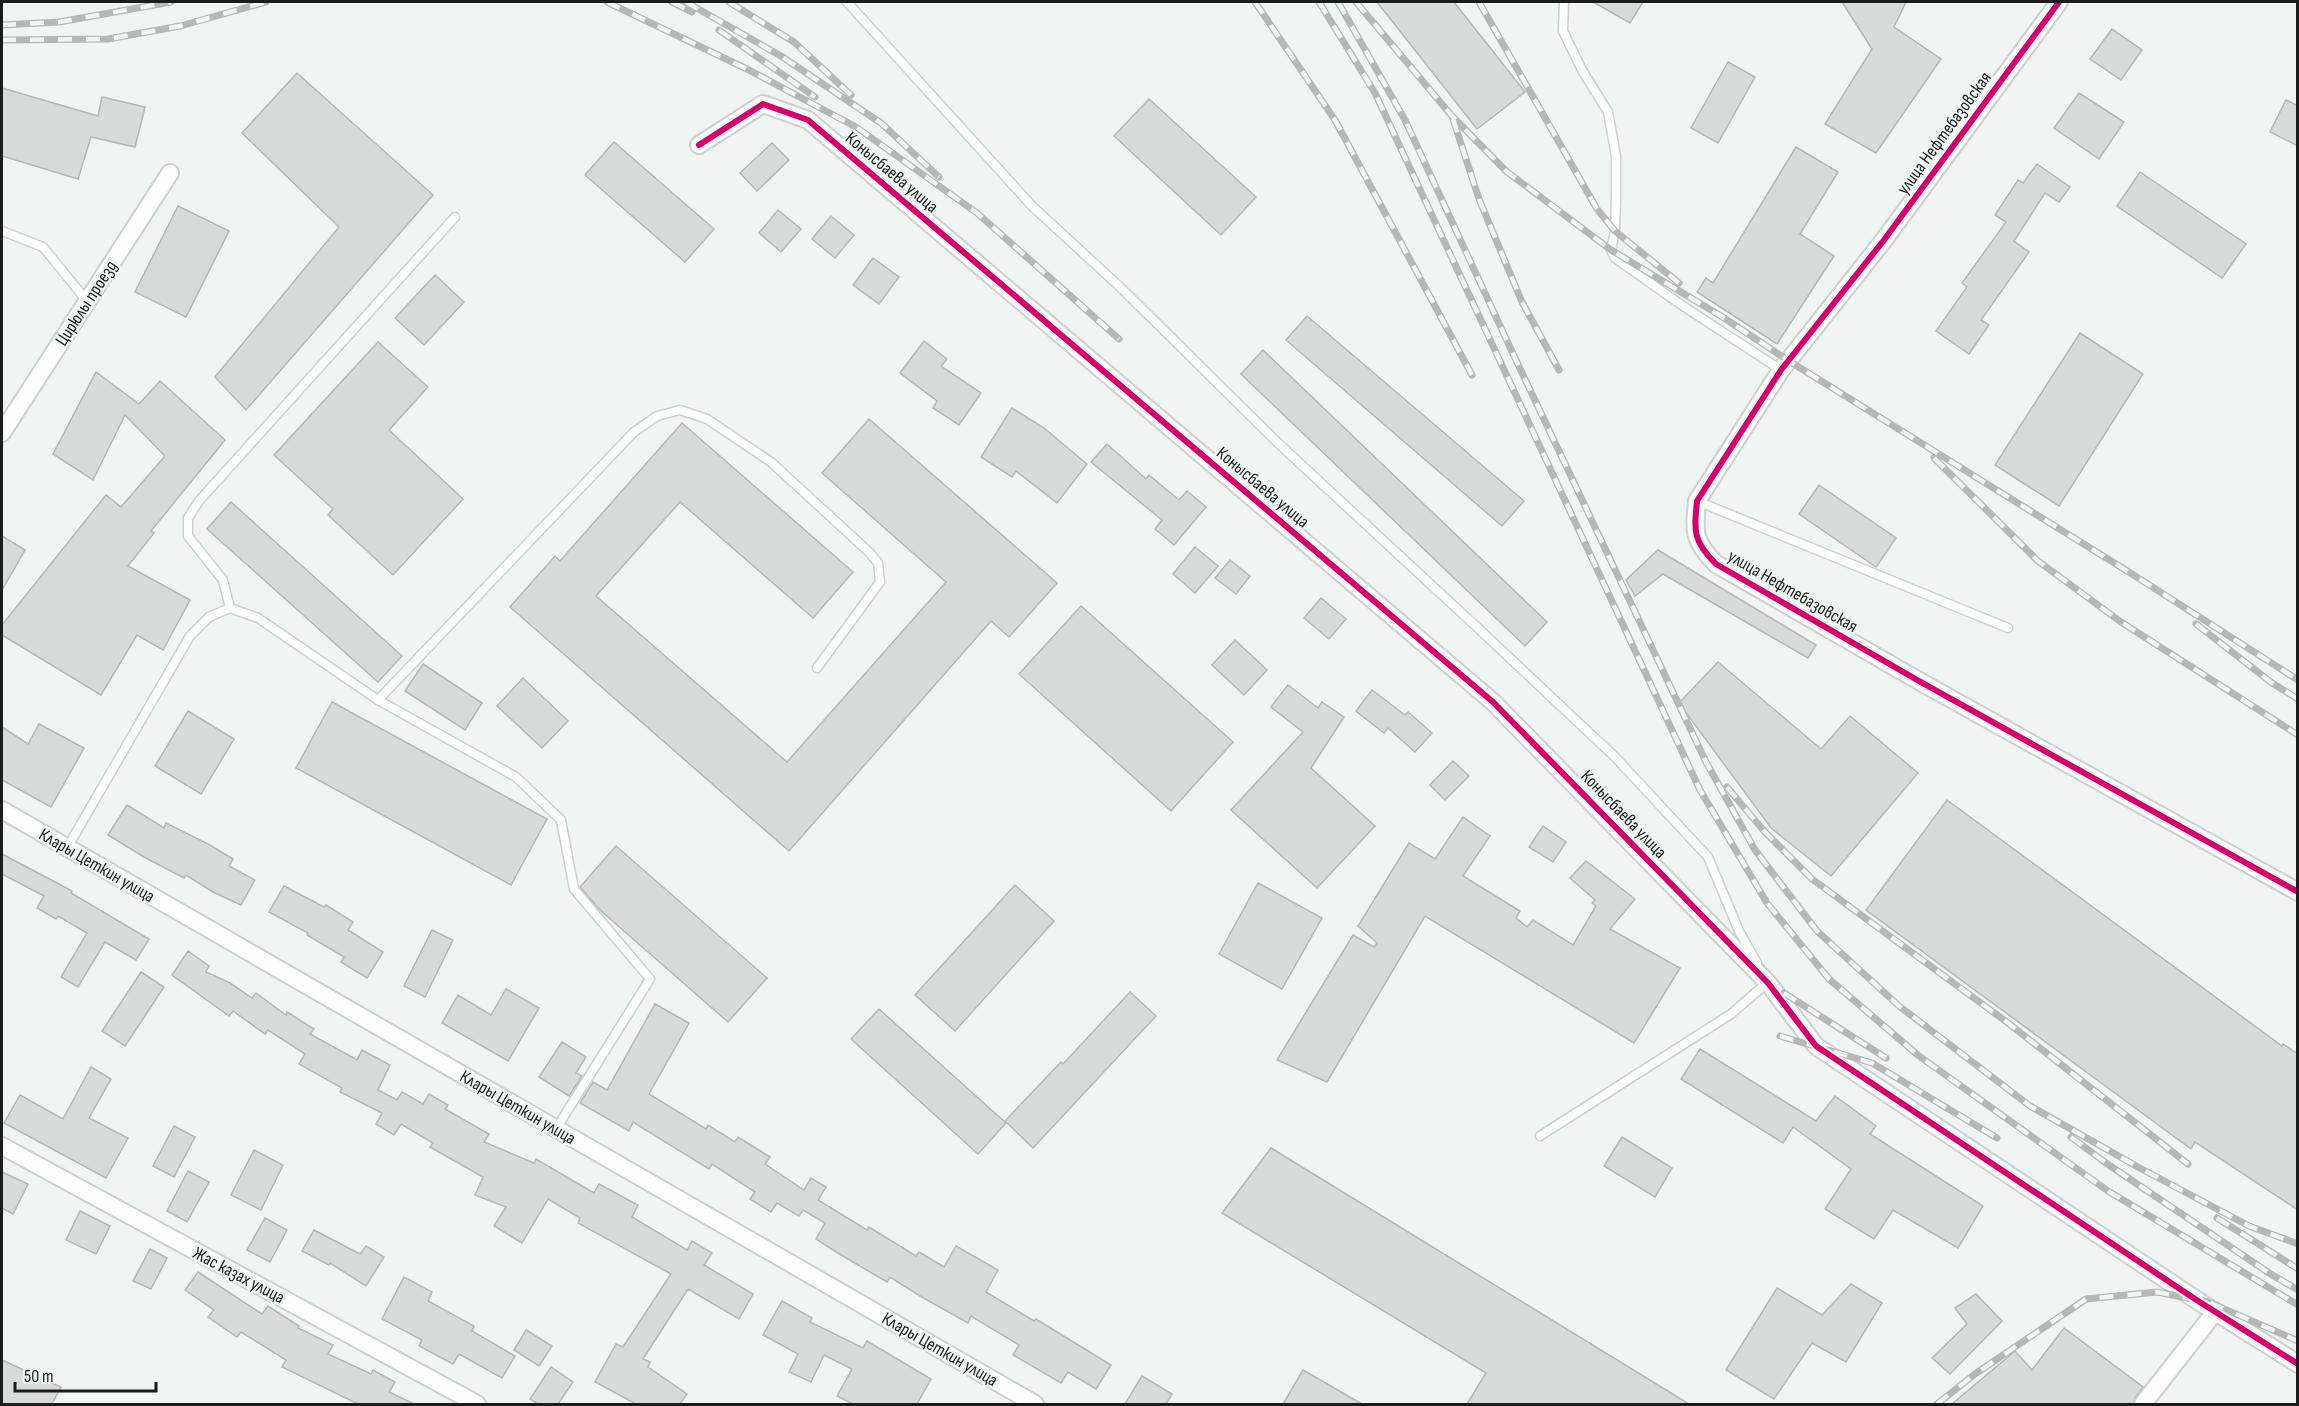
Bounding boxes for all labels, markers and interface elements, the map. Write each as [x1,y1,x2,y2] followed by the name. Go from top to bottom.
[1893,68,1996,199] street label: улица Нефтебазовская
[841,128,942,217] street label: Конысбаева улица
[51,257,122,350] street label: Цирюлы проезд
[1212,443,1313,532] street label: Конысбаева улица
[1724,546,1861,637] street label: улица Нефтебазовская
[1576,766,1671,863] street label: Конысбаева улица
[35,824,158,907] street label: Клары Цеткин улица
[456,1066,579,1149] street label: Клары Цеткин улица
[189,1243,288,1308] street label: Жас казах улица
[878,1308,1001,1391] street label: Клары Цеткин улица
[15,1355,156,1393] scale bar
[24,1366,54,1387] text: 50 m

